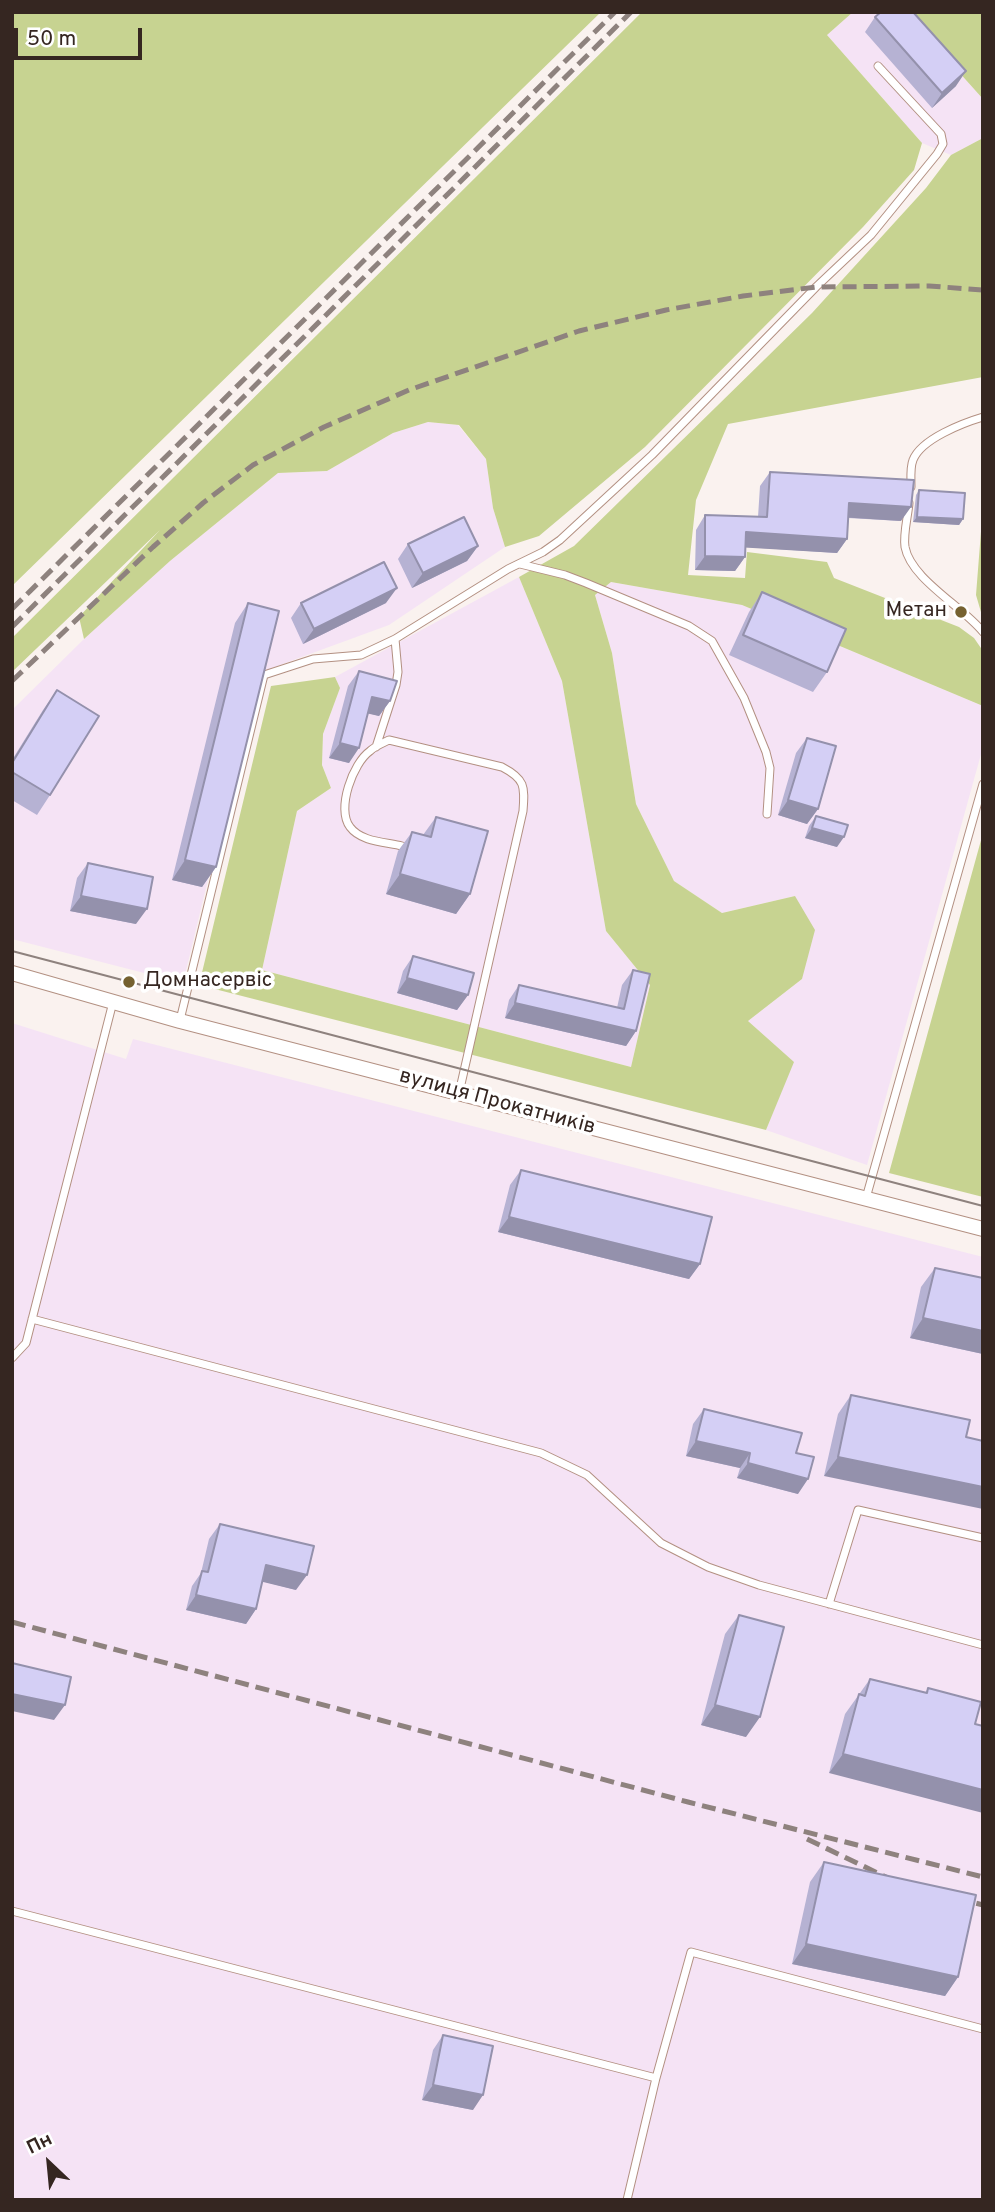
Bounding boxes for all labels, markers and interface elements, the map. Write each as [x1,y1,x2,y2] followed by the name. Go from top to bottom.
[18,14,145,58] scale bar
[27,26,76,53] text: 50 m
[885,599,947,625] place label: Метан
[953,604,969,620] marker: Метан
[143,969,272,995] place label: Домнасервіс
[121,974,137,990] marker: Домнасервіс
[396,1065,598,1141] street label: вулиця Прокатників
[14,2128,84,2198] north arrow
[23,2128,57,2161] text: Пн

